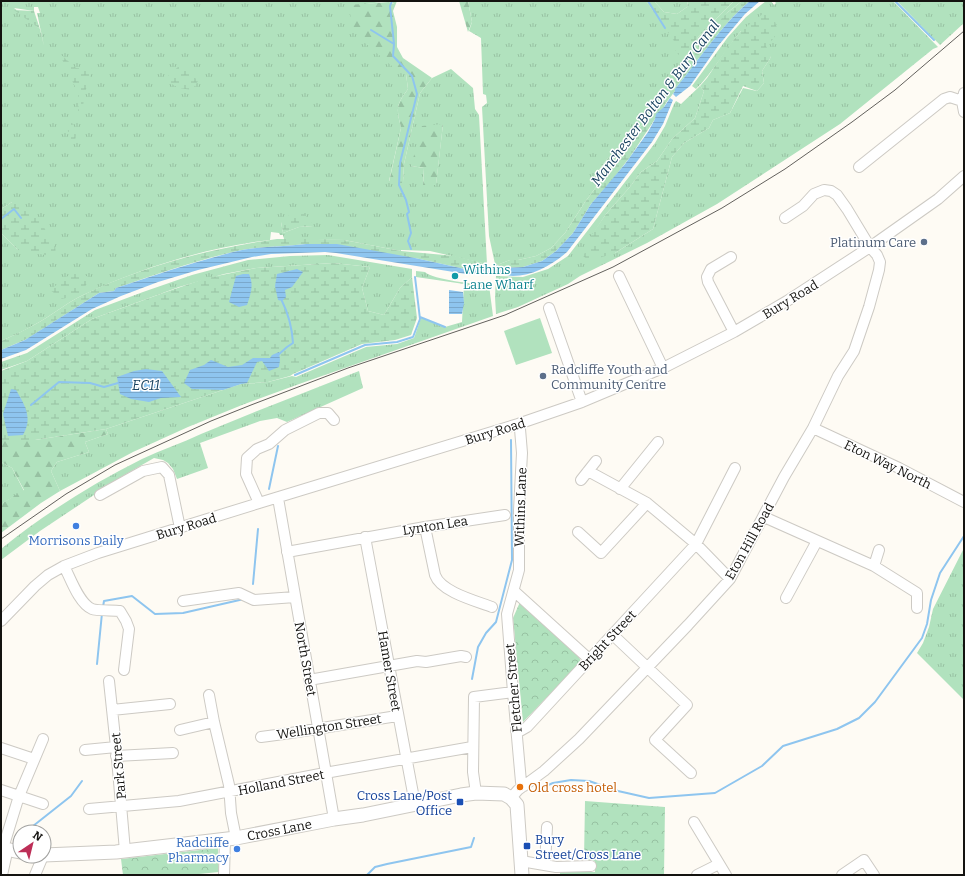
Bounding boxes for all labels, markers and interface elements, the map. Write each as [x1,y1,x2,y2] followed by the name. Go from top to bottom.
[588,17,723,189] water label: Manchester Bolton & Bury Canal
[830,235,916,250] place label: Platinum Care
[919,237,929,247] marker: Platinum Care
[463,262,535,292] place label: Withins Lane Wharf
[450,271,460,281] marker: Withins Lane Wharf
[760,277,821,322] street label: Bury Road
[551,362,668,392] place label: Radcliffe Youth and Community Centre
[538,371,548,381] marker: Radcliffe Youth and Community Centre
[132,377,160,394] water label: EC11
[463,415,527,448] street label: Bury Road
[842,437,934,492] street label: Eton Way North
[512,467,529,547] street label: Withins Lane
[722,500,777,582] street label: Eton Hill Road
[154,510,218,543] street label: Bury Road
[401,513,469,538] street label: Lynton Lea
[71,521,81,531] marker: Morrisons Daily
[28,533,124,548] place label: Morrisons Daily
[576,607,639,674] street label: Bright Street
[292,621,319,698] street label: North Street
[375,629,404,713] street label: Hamer Street
[502,643,525,733] street label: Fletcher Street
[276,711,383,742] street label: Wellington Street
[108,732,129,800] street label: Park Street
[237,767,326,798] street label: Holland Street
[528,780,617,795] place label: Old cross hotel
[515,782,525,792] marker: Old cross hotel
[357,788,452,818] place label: Cross Lane/Post Office
[455,797,465,807] marker: Cross Lane/Post Office
[246,816,313,844] street label: Cross Lane
[12,824,52,864] north arrow
[30,828,45,844] text: N
[535,832,641,862] place label: Bury Street/Cross Lane
[168,835,229,865] place label: Radcliffe Pharmacy
[522,841,532,851] marker: Bury Street/Cross Lane
[232,844,242,854] marker: Radcliffe Pharmacy

